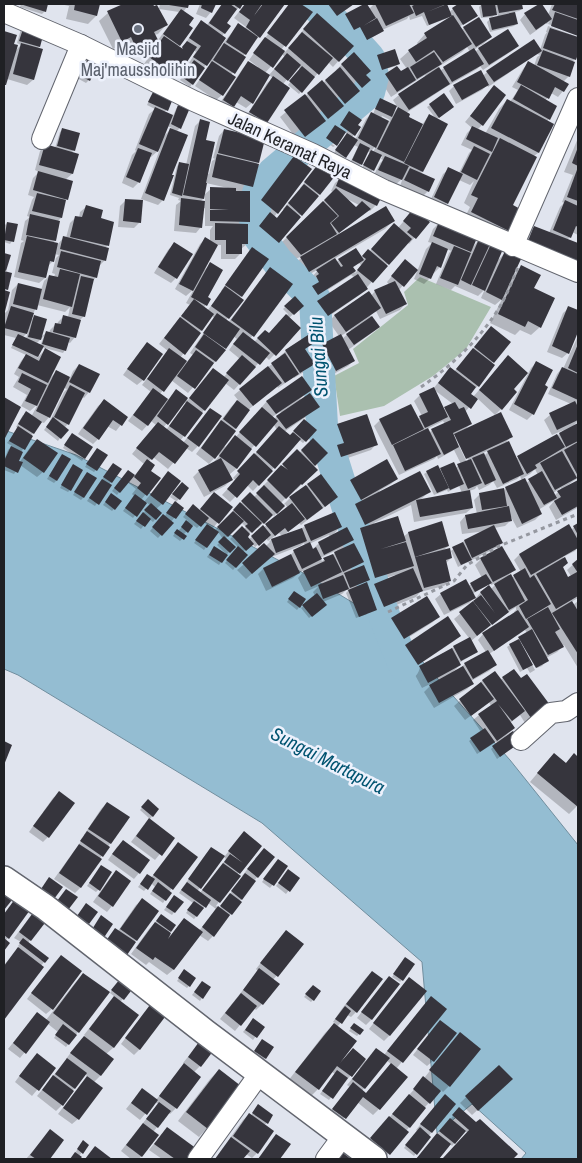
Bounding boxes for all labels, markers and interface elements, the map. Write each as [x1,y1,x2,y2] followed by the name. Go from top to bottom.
[132,23,144,35] marker: Masjid Maj'maussholihin
[81,36,195,82] place label: Masjid Maj'maussholihin
[224,105,356,185] street label: Jalan Keramat Raya
[302,316,334,398] water label: Sungai Bilu
[267,720,390,800] water label: Sungai Martapura

